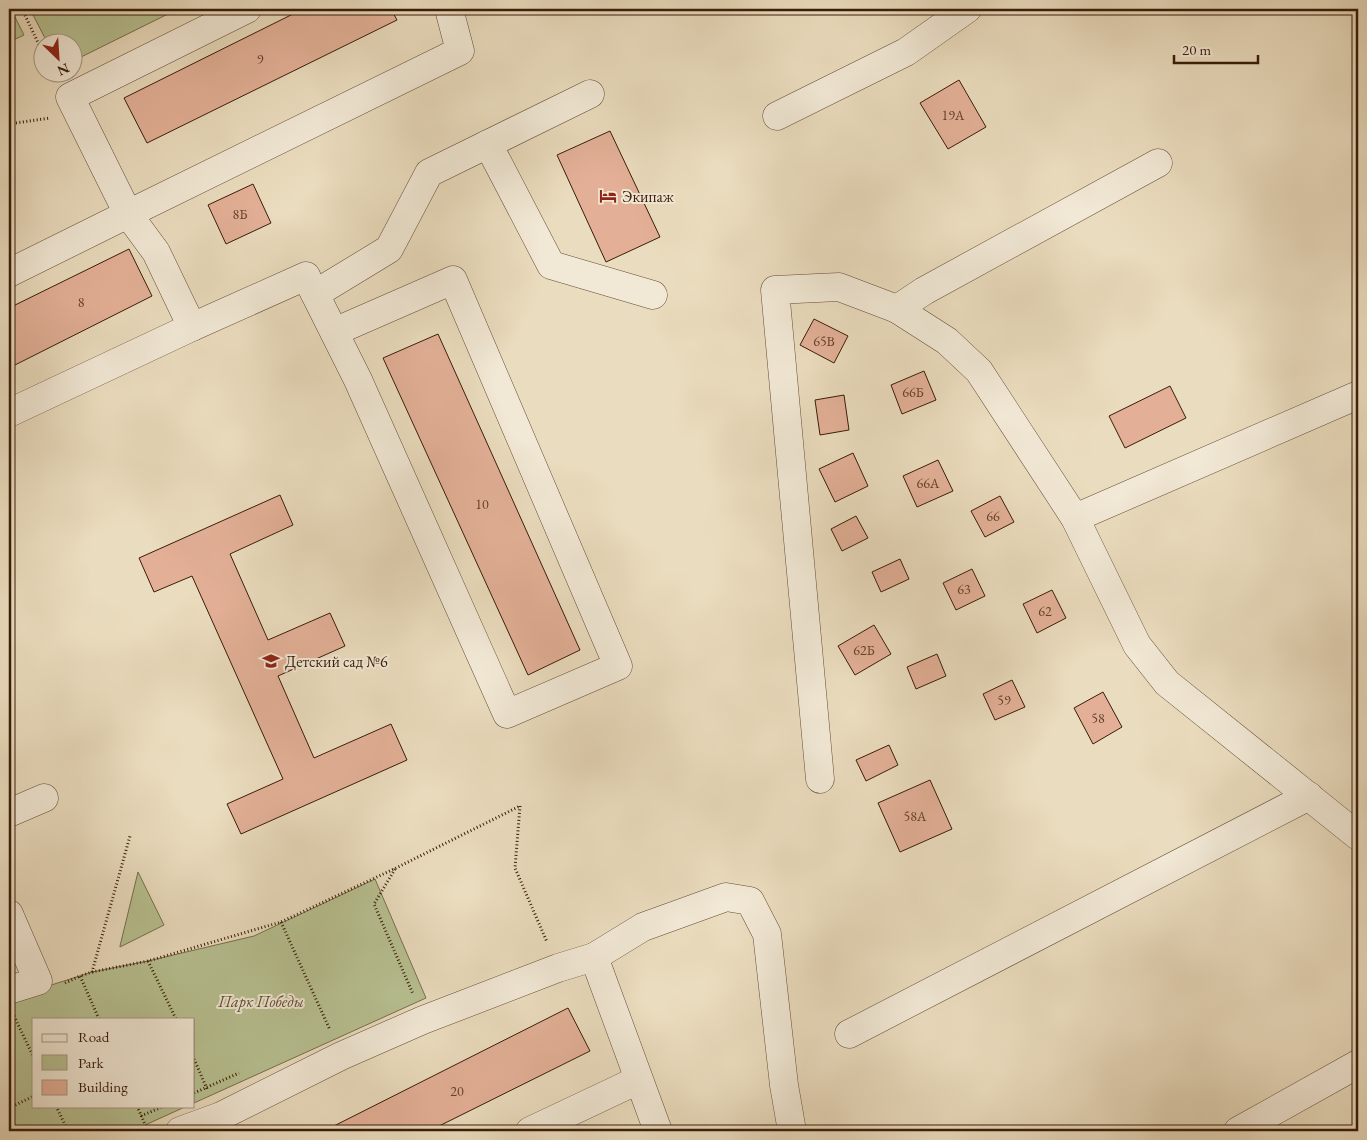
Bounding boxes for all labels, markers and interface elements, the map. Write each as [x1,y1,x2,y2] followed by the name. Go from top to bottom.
[32,32,82,82] north arrow
[1174,32,1258,64] scale bar
[1182,40,1211,59] text: 20 m
[257,50,264,68] house number: 9
[54,59,72,81] text: N
[941,106,965,124] house number: 19А
[598,186,618,206] hotel icon: Экипаж
[622,186,674,207] place label: Экипаж
[233,205,247,223] house number: 8Б
[78,293,85,311] house number: 8
[813,332,835,350] house number: 65В
[902,383,924,401] house number: 66Б
[916,474,940,492] house number: 66А
[475,495,489,513] house number: 10
[986,507,1000,525] house number: 66
[957,580,971,598] house number: 63
[1038,602,1052,620] house number: 62
[853,641,875,659] house number: 62Б
[261,651,281,671] school or university icon: Детский сад №6
[285,651,388,672] place label: Детский сад №6
[997,691,1011,709] house number: 59
[1091,709,1105,727] house number: 58
[903,807,927,825] house number: 58А
[217,991,304,1012] park label: Парк Победы
[32,1018,195,1108] legend
[78,1027,110,1046] text: Road
[78,1053,105,1072] text: Park
[78,1077,128,1096] text: Building
[450,1082,464,1100] house number: 20

